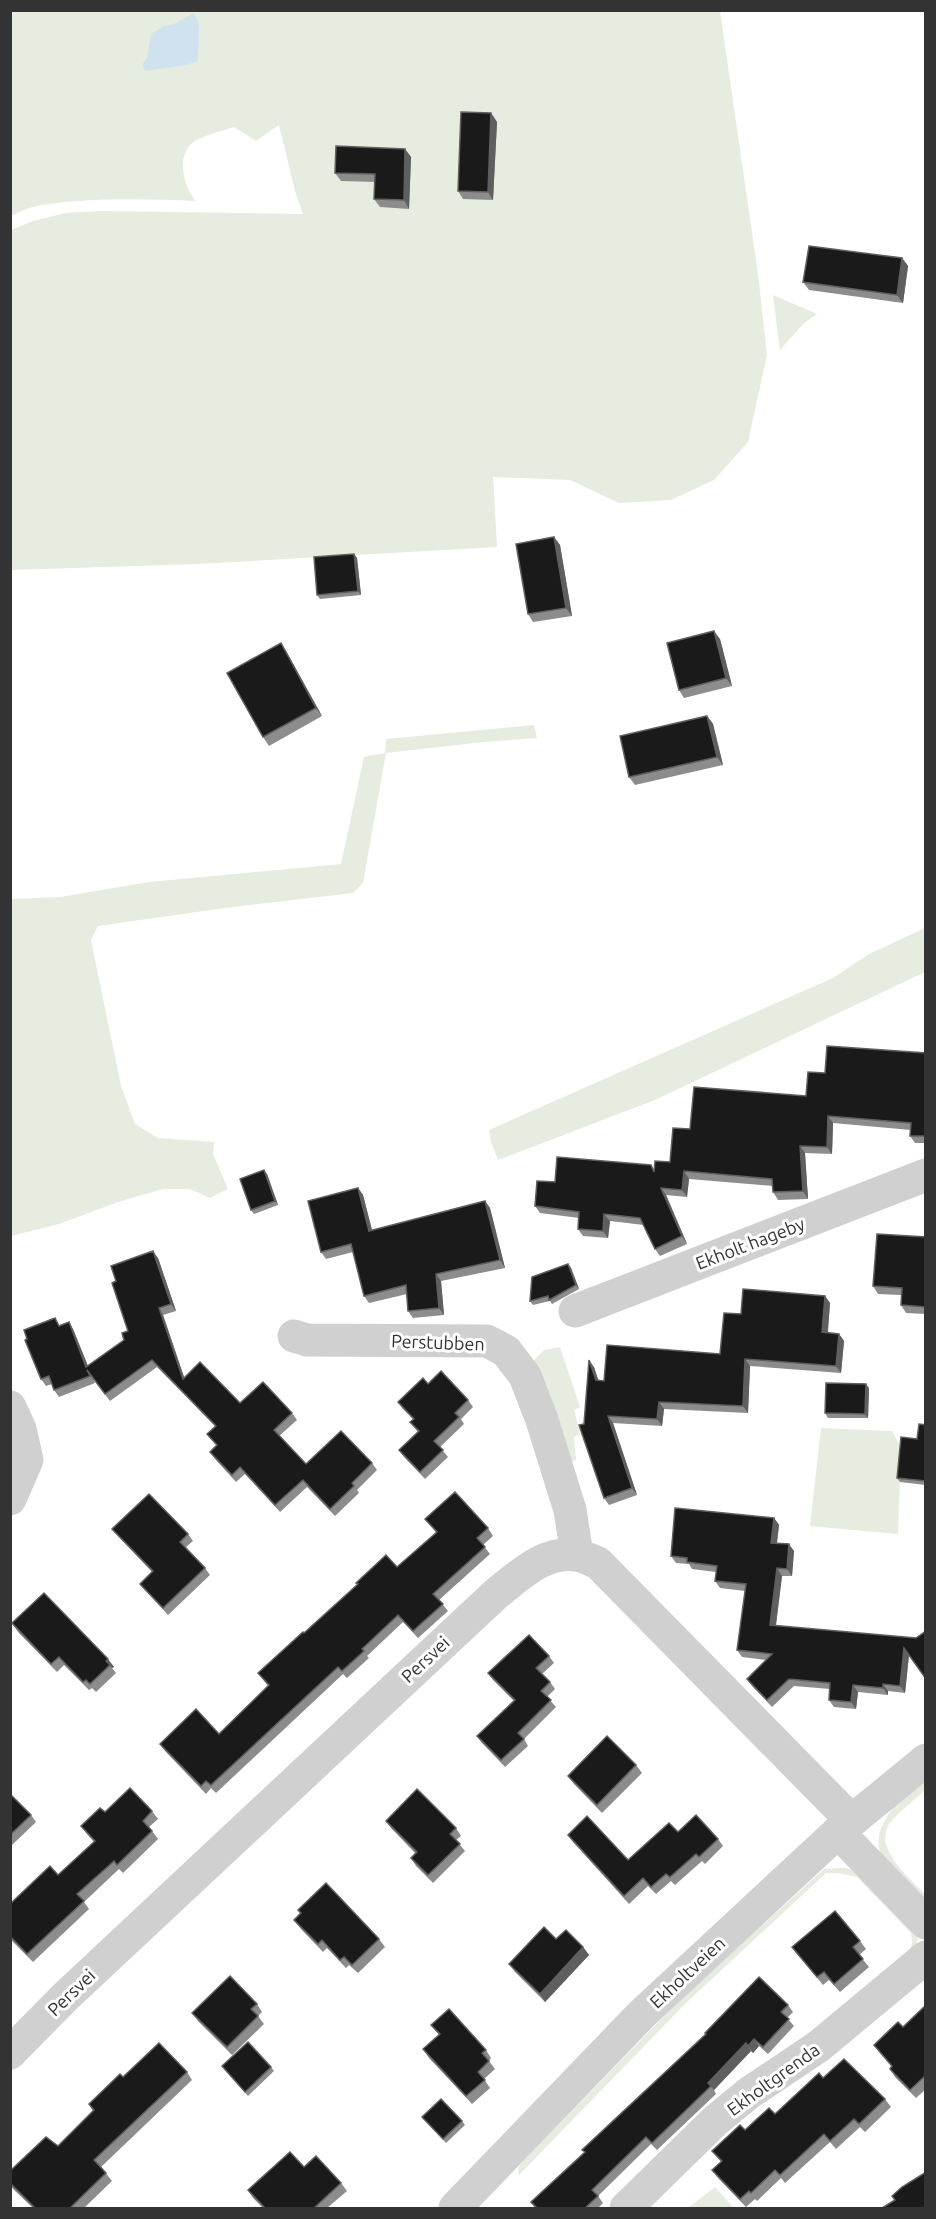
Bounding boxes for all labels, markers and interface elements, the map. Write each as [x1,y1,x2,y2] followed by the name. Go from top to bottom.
[693,1213,808,1273] street label: Ekholt hageby
[391,1330,485,1354] street label: Perstubben
[397,1632,453,1686] street label: Persvei
[645,1932,729,2012] street label: Ekholtveien
[43,1965,99,2019] street label: Persvei
[723,2039,823,2119] street label: Ekholtgrenda

